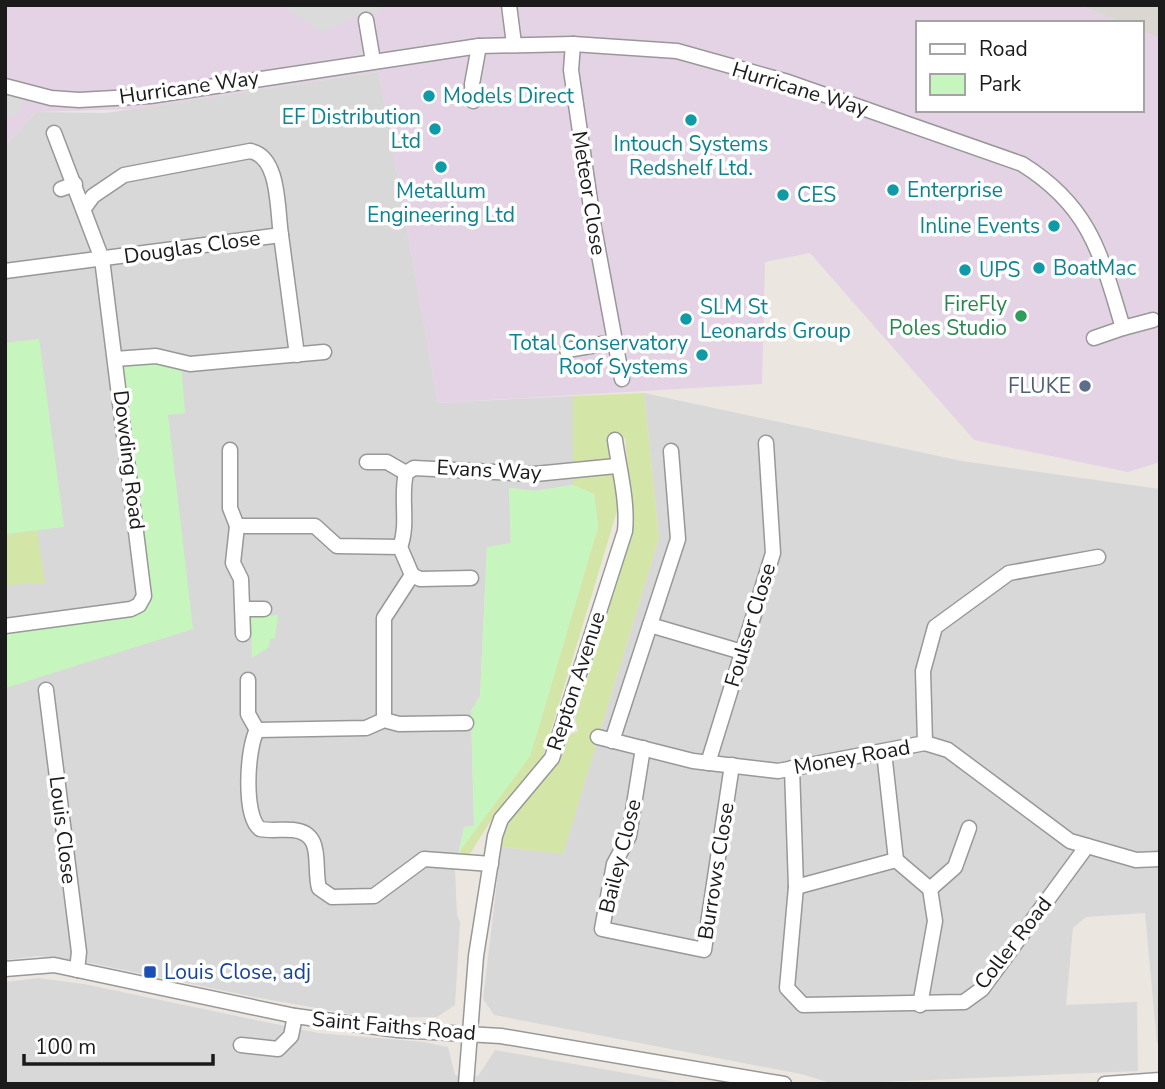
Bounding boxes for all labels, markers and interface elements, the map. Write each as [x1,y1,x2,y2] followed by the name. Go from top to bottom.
[916,21,1144,112] legend
[979,35,1028,63] text: Road
[729,55,872,123] street label: Hurricane Way
[117,63,261,111] street label: Hurricane Way
[979,70,1021,98] text: Park
[443,82,574,110] place label: Models Direct
[421,88,437,104] marker: Models Direct
[282,103,421,155] place label: EF Distribution Ltd
[683,112,699,128] marker: Intouch Systems Redshelf Ltd.
[427,121,443,137] marker: EF Distribution Ltd
[565,129,613,257] street label: Meteor Close
[614,130,768,182] place label: Intouch Systems Redshelf Ltd.
[433,159,449,175] marker: Metallum Engineering Ltd
[907,176,1003,204] place label: Enterprise
[367,177,515,229] place label: Metallum Engineering Ltd
[797,181,836,209] place label: CES
[885,182,901,198] marker: Enterprise
[775,187,791,203] marker: CES
[920,212,1040,240] place label: Inline Events
[1046,218,1062,234] marker: Inline Events
[122,224,262,270] street label: Douglas Close
[1053,254,1136,282] place label: BoatMac
[979,256,1021,284] place label: UPS
[1031,260,1047,276] marker: BoatMac
[957,262,973,278] marker: UPS
[889,290,1007,342] place label: FireFly Poles Studio
[700,293,851,345] place label: SLM St Leonards Group
[1013,308,1029,324] marker: FireFly Poles Studio
[678,311,694,327] marker: SLM St Leonards Group
[509,329,688,381] place label: Total Conservatory Roof Systems
[694,347,710,363] marker: Total Conservatory Roof Systems
[1008,372,1071,400] place label: FLUKE
[1077,378,1093,394] marker: FLUKE
[107,389,151,531] street label: Dowding Road
[436,453,542,487] street label: Evans Way
[718,560,782,690] street label: Foulser Close
[540,608,612,754] street label: Repton Avenue
[792,733,912,781] street label: Money Road
[43,775,83,885] street label: Louis Close
[592,796,648,916] street label: Bailey Close
[691,800,741,942] street label: Burrows Close
[968,891,1058,995] street label: Coller Road
[164,958,311,986] place label: Louis Close, adj
[142,964,158,980] marker: Louis Close, adj
[311,1005,477,1047] street label: Saint Faiths Road
[24,1023,214,1066] scale bar
[35,1033,96,1061] text: 100 m

